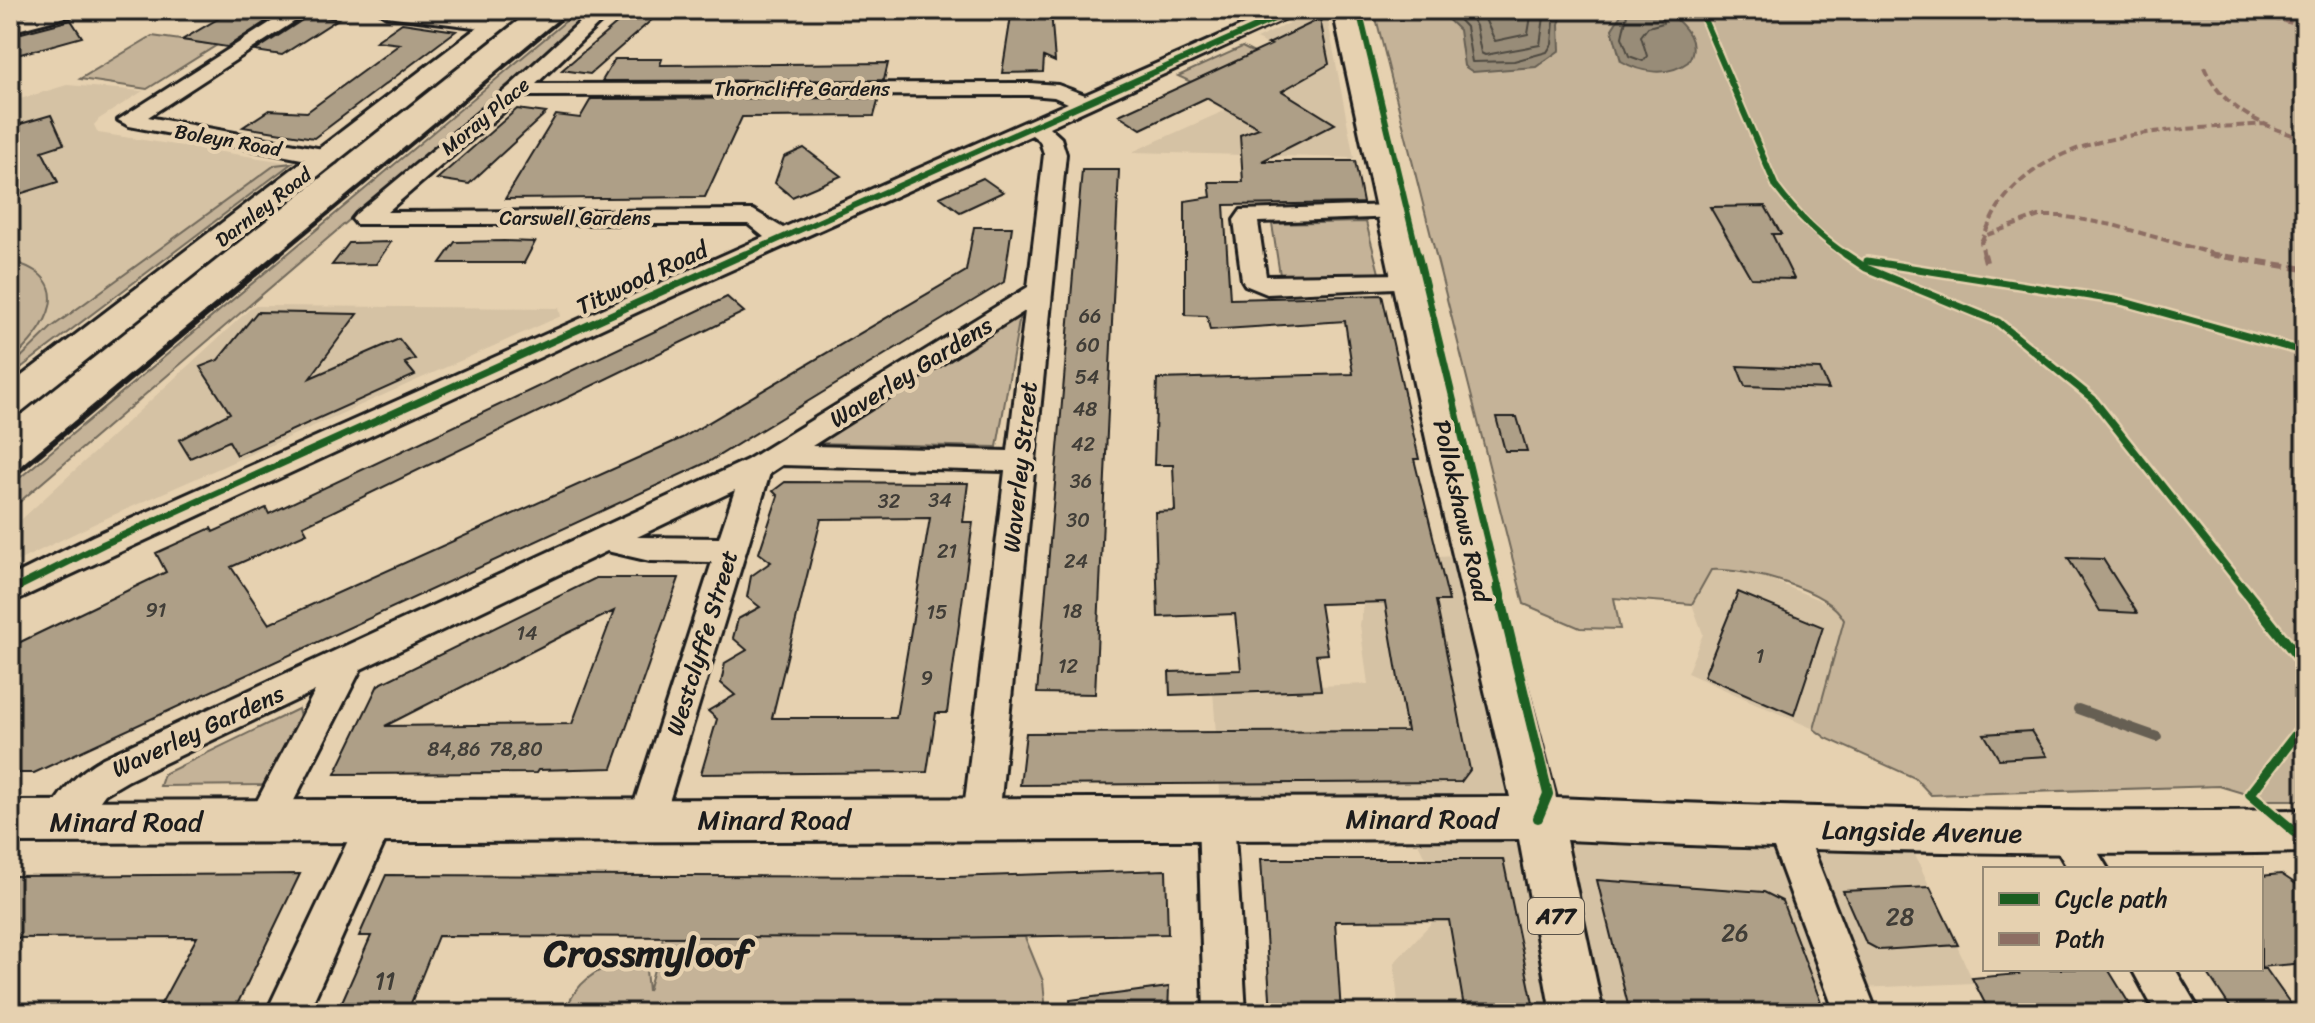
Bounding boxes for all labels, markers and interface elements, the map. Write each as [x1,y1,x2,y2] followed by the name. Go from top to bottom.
[433,68,538,165] street label: Moray Place
[714,72,891,107] street label: Thorncliffe Gardens
[172,114,285,167] street label: Boleyn Road
[207,157,321,257] street label: Darnley Road
[499,201,651,236] street label: Carswell Gardens
[569,228,717,327] street label: Titwood Road
[1079,299,1101,334] house number: 66
[821,305,1001,439] street label: Waverley Gardens
[1076,328,1100,363] house number: 60
[1075,360,1099,395] house number: 54
[990,379,1050,555] street label: Waverley Street
[1073,392,1097,427] house number: 48
[1421,415,1504,608] street label: Pollokshaws Road
[1071,427,1095,462] house number: 42
[1070,464,1092,499] house number: 36
[928,483,952,518] house number: 34
[878,484,901,519] house number: 32
[1066,503,1090,538] house number: 30
[937,534,957,569] house number: 21
[1064,544,1088,579] house number: 24
[654,545,750,741] street label: Westclyffe Street
[146,593,166,628] house number: 91
[1062,594,1082,629] house number: 18
[927,595,947,630] house number: 15
[516,616,538,651] house number: 14
[1756,639,1764,674] house number: 1
[1058,649,1079,684] house number: 12
[921,661,933,696] house number: 9
[104,672,292,790] street label: Waverley Gardens
[427,732,481,767] house number: 84,86
[489,732,543,767] house number: 78,80
[1346,794,1501,843] street label: Minard Road
[698,795,853,844] street label: Minard Road
[50,797,205,846] street label: Minard Road
[1821,805,2023,858] street label: Langside Avenue
[1983,867,2263,971] legend
[2055,878,2168,920] text: Cycle path
[1886,896,1914,938] house number: 28
[1528,898,1584,934] road number: A77
[1721,912,1749,954] house number: 26
[2055,918,2105,960] text: Path
[543,920,755,987] district label: Crossmyloof
[375,960,395,1002] house number: 11

